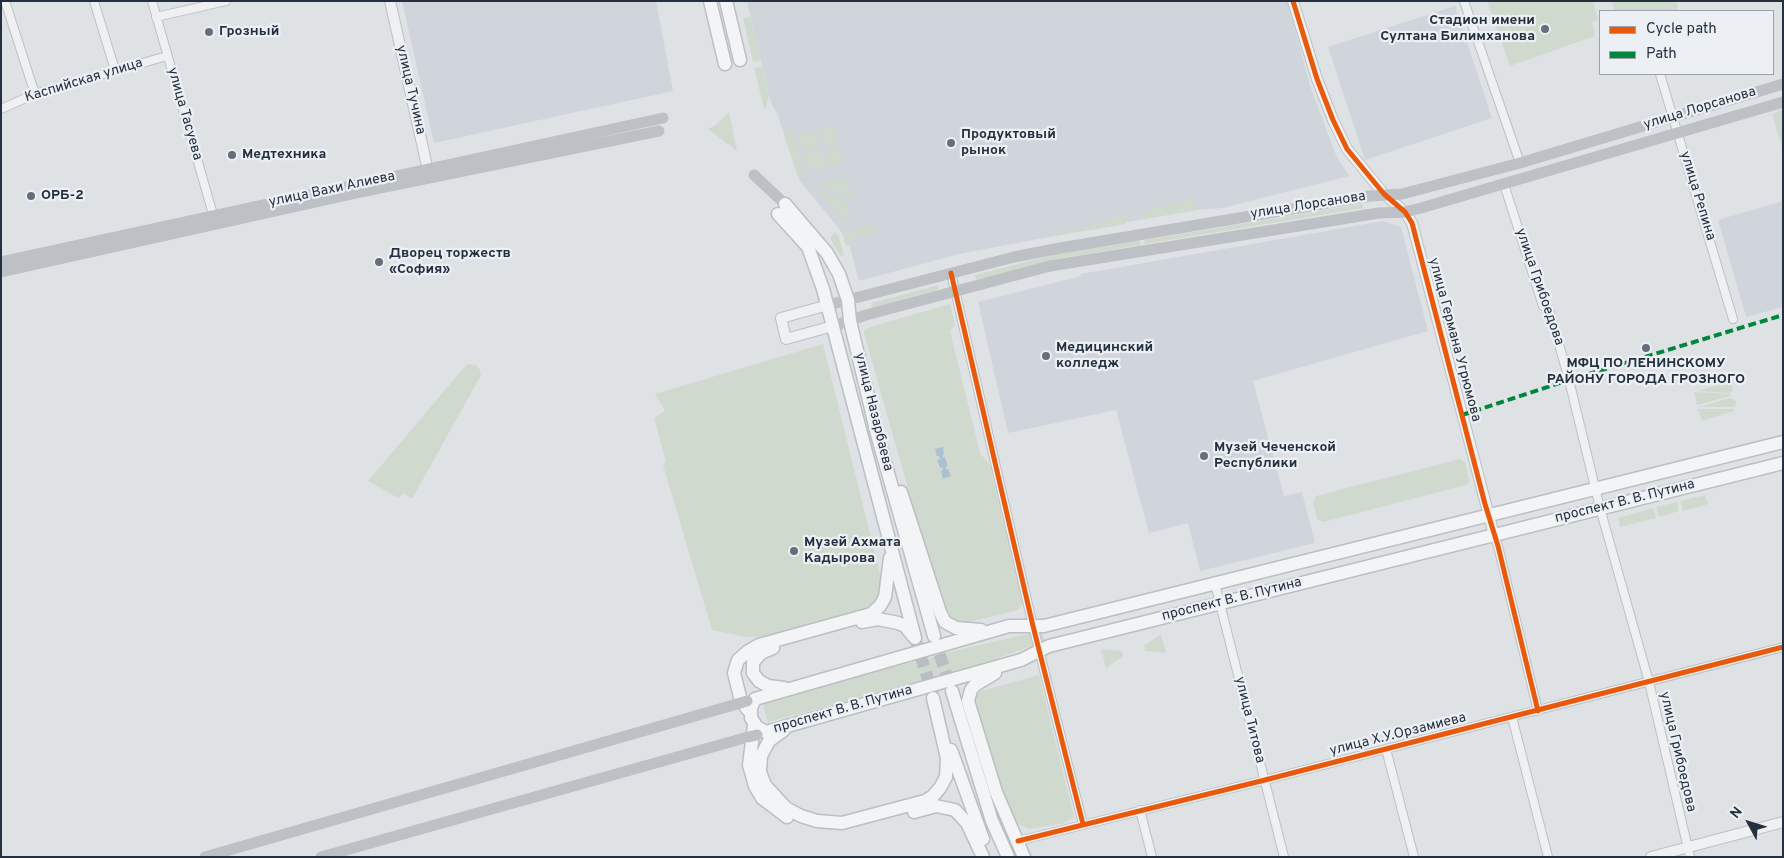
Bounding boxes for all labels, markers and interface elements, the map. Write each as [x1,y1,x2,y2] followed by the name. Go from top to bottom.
[1599,10,1774,75] legend
[1380,13,1535,46] place label: Стадион имени Султана Билимханова
[1646,20,1717,39] text: Cycle path
[1539,23,1551,35] marker: Стадион имени Султана Билимханова
[219,24,279,40] place label: Грозный
[203,26,215,38] marker: Грозный
[392,44,428,136] street label: улица Тучина
[1646,45,1677,64] text: Path
[23,55,145,107] street label: Каспийская улица
[163,66,205,162] street label: улица Тасуева
[1642,84,1758,134] street label: улица Лорсанова
[961,127,1056,160] place label: Продуктовый рынок
[945,137,957,149] marker: Продуктовый рынок
[242,147,326,163] place label: Медтехника
[226,149,238,161] marker: Медтехника
[1675,149,1719,243] street label: улица Репина
[267,168,397,212] street label: улица Вахи Алиева
[41,188,84,204] place label: ОРБ-2
[1249,189,1367,223] street label: улица Лорсанова
[25,190,37,202] marker: ОРБ-2
[1511,226,1567,348] street label: улица Грибоедова
[389,246,511,278] place label: Дворец торжеств «София»
[373,256,385,268] marker: Дворец торжеств «София»
[1424,256,1484,424] street label: улица Германа Угрюмова
[1056,340,1153,372] place label: Медицинский колледж
[1640,342,1652,354] marker: МФЦ ПО ЛЕНИНСКОМУ РАЙОНУ ГОРОДА ГРОЗНОГО
[1040,350,1052,362] marker: Медицинский колледж
[850,351,896,473] street label: улица Назарбаева
[1547,356,1745,388] place label: МФЦ ПО ЛЕНИНСКОМУ РАЙОНУ ГОРОДА ГРОЗНОГО
[1214,440,1336,472] place label: Музей Чеченской Республики
[1198,450,1210,462] marker: Музей Чеченской Республики
[1553,476,1697,528] street label: проспект В. В. Путина
[804,535,901,568] place label: Музей Ахмата Кадырова
[788,545,800,557] marker: Музей Ахмата Кадырова
[1160,574,1304,626] street label: проспект В. В. Путина
[1230,675,1268,765] street label: улица Титова
[772,682,914,738] street label: проспект В. В. Путина
[1655,690,1699,814] street label: улица Грибоедова
[1328,710,1468,760] street label: улица Х.У.Орзамиева
[1724,798,1774,848] north arrow
[1727,804,1747,823] text: N

